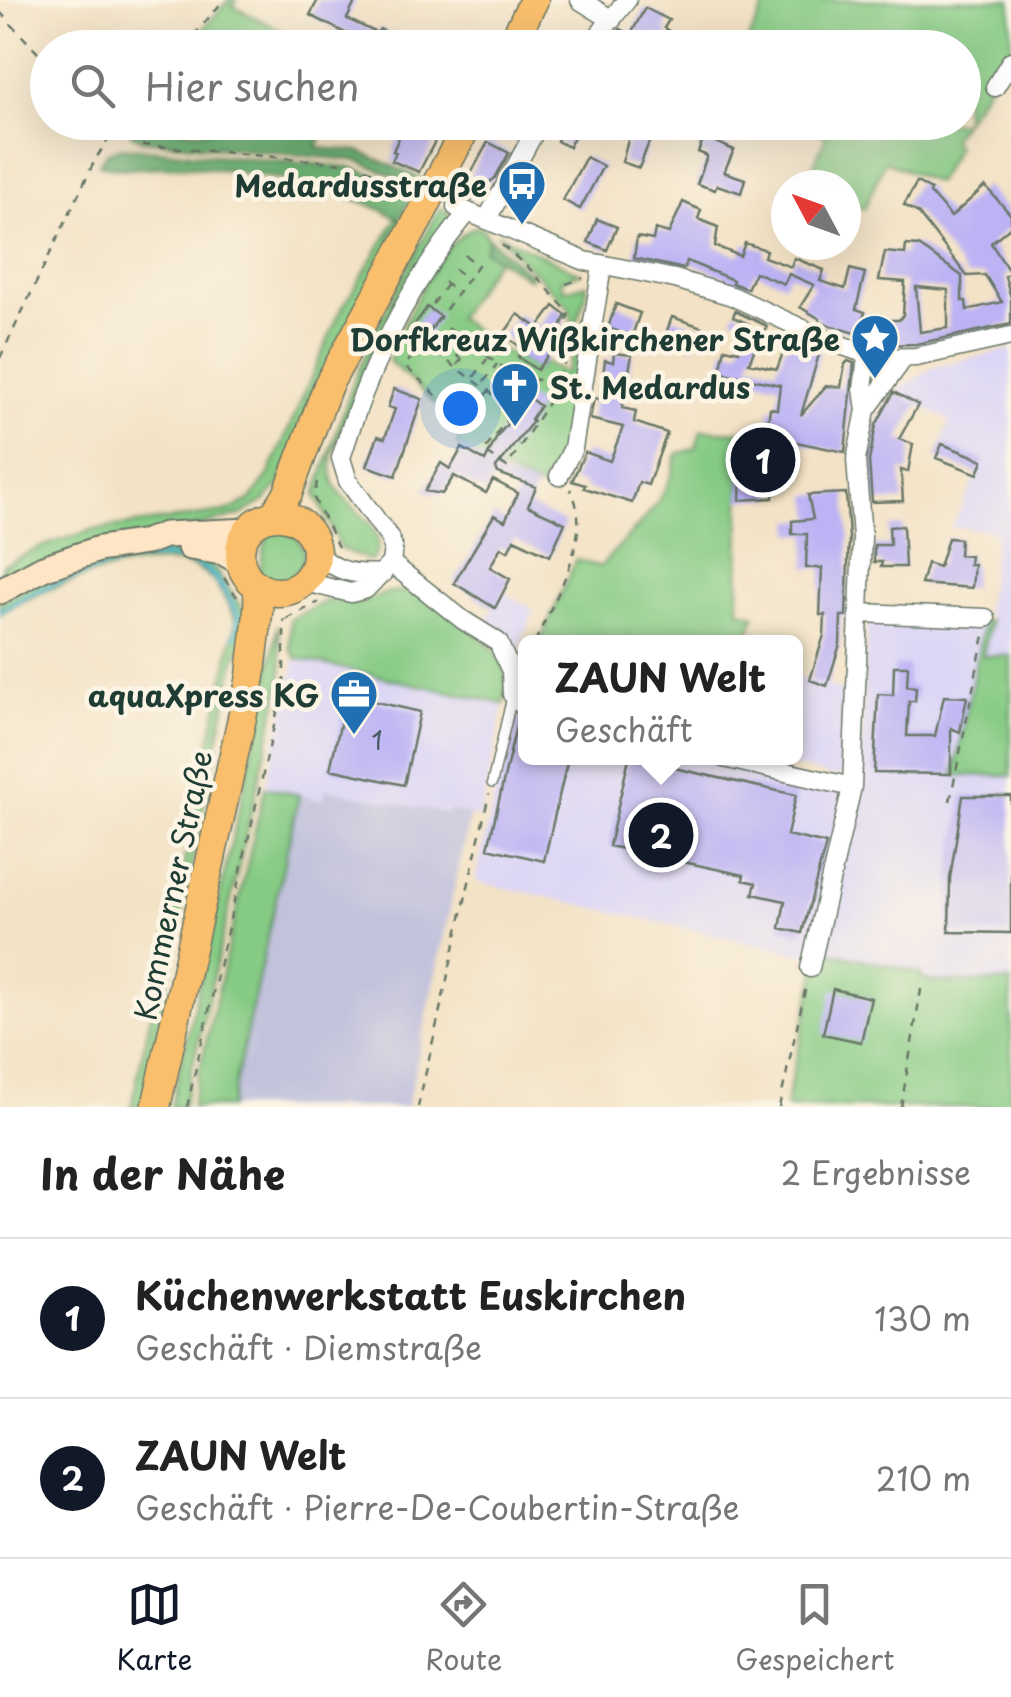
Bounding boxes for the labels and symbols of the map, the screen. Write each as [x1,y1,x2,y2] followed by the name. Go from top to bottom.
[496,158,548,226] bus stop icon: Medardusstraße
[234,162,487,207] place label: Medardusstraße
[771,170,861,260] north arrow
[849,312,901,380] place icon: Dorfkreuz Wißkirchener Straße
[349,316,840,361] place label: Dorfkreuz Wißkirchener Straße
[489,360,541,428] church icon: St. Medardus
[550,364,750,409] place label: St. Medardus
[435,383,486,434] your location
[730,422,796,498] pin: 1
[328,668,380,736] office icon: aquaXpress KG
[88,672,319,717] place label: aquaXpress KG
[371,721,383,759] house number: 1
[121,746,223,1024] street label: Kommerner Straße
[628,798,694,872] pin: 2

